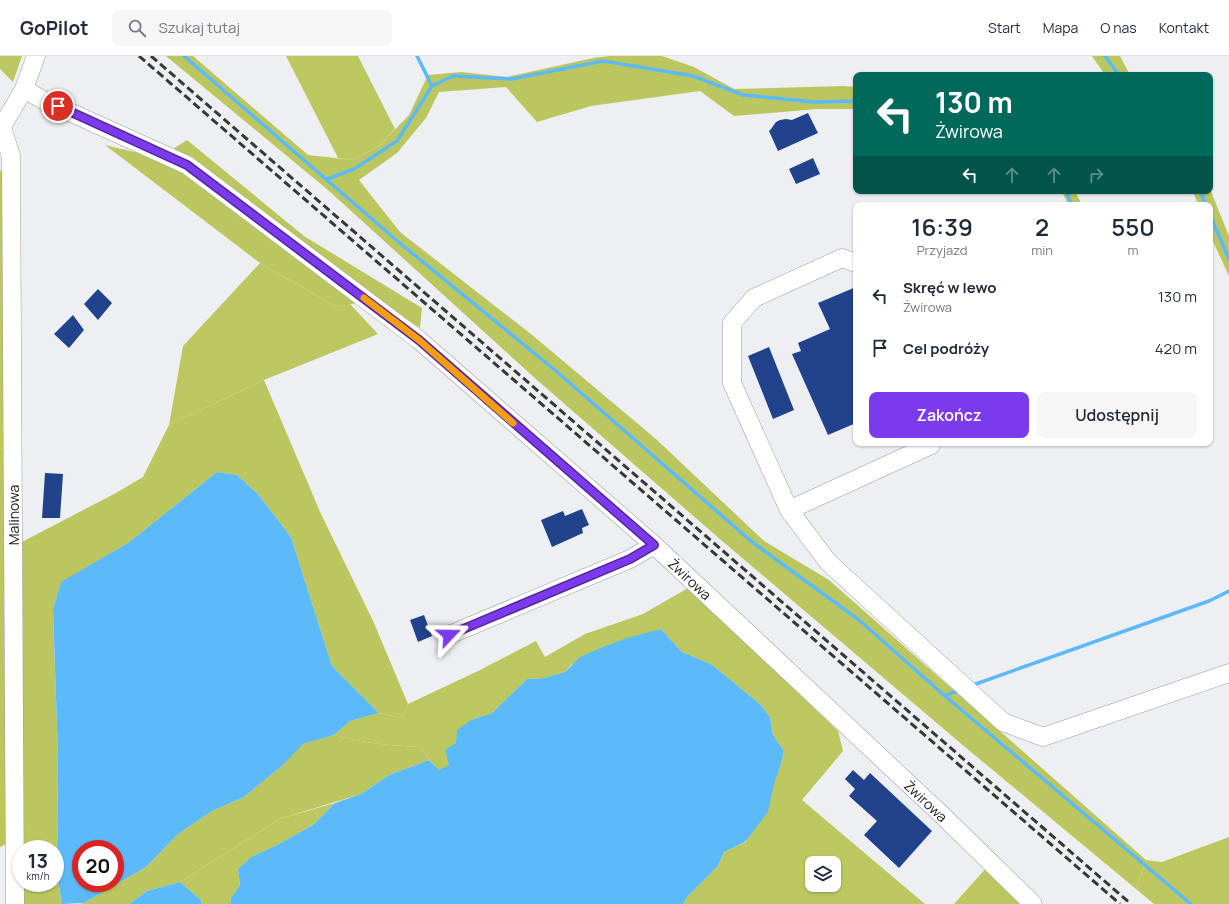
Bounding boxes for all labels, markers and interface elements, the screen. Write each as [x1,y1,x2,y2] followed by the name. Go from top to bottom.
[112,10,392,46] search box
[20,15,88,41] text: GoPilot
[126,17,148,39] icon: search
[158,17,240,38] text: Szukaj tutaj
[988,18,1021,37] text: Start
[1043,18,1078,37] text: Mapa
[1100,18,1137,37] text: O nas
[1159,18,1209,37] text: Kontakt
[935,83,1013,121] text: 130 m
[869,88,921,140] icon: left
[41,89,75,123] pin
[47,95,69,117] icon: arrive
[935,119,1003,143] text: Żwirowa
[959,164,981,186] icon: left
[1001,164,1023,186] icon: ahead
[1043,164,1065,186] icon: ahead
[1085,164,1107,186] icon: right
[911,210,973,243] text: 16:39
[1035,210,1049,243] text: 2
[1111,210,1155,243] text: 550
[917,241,967,259] text: Przyjazd
[1031,241,1053,259] text: min
[1127,241,1138,259] text: m
[903,277,997,298] text: Skręć w lewo
[869,285,891,307] icon: left
[1158,286,1197,307] text: 130 m
[903,298,952,316] text: Żwirowa
[869,337,891,359] icon: arrive
[903,338,989,359] text: Cel podróży
[1155,338,1197,359] text: 420 m
[869,392,1029,438] button: Zakończ
[1037,392,1197,438] button: Udostępnij
[4,485,23,545] street label: Malinowa
[664,554,716,604] street label: Żwirowa
[428,614,470,656] position arrow
[900,776,952,826] street label: Żwirowa
[72,840,124,892] speed limit sign: 20
[28,847,48,874] text: 13
[805,856,841,892] map controls
[805,856,841,892] button: layers
[26,869,50,883] text: km/h

